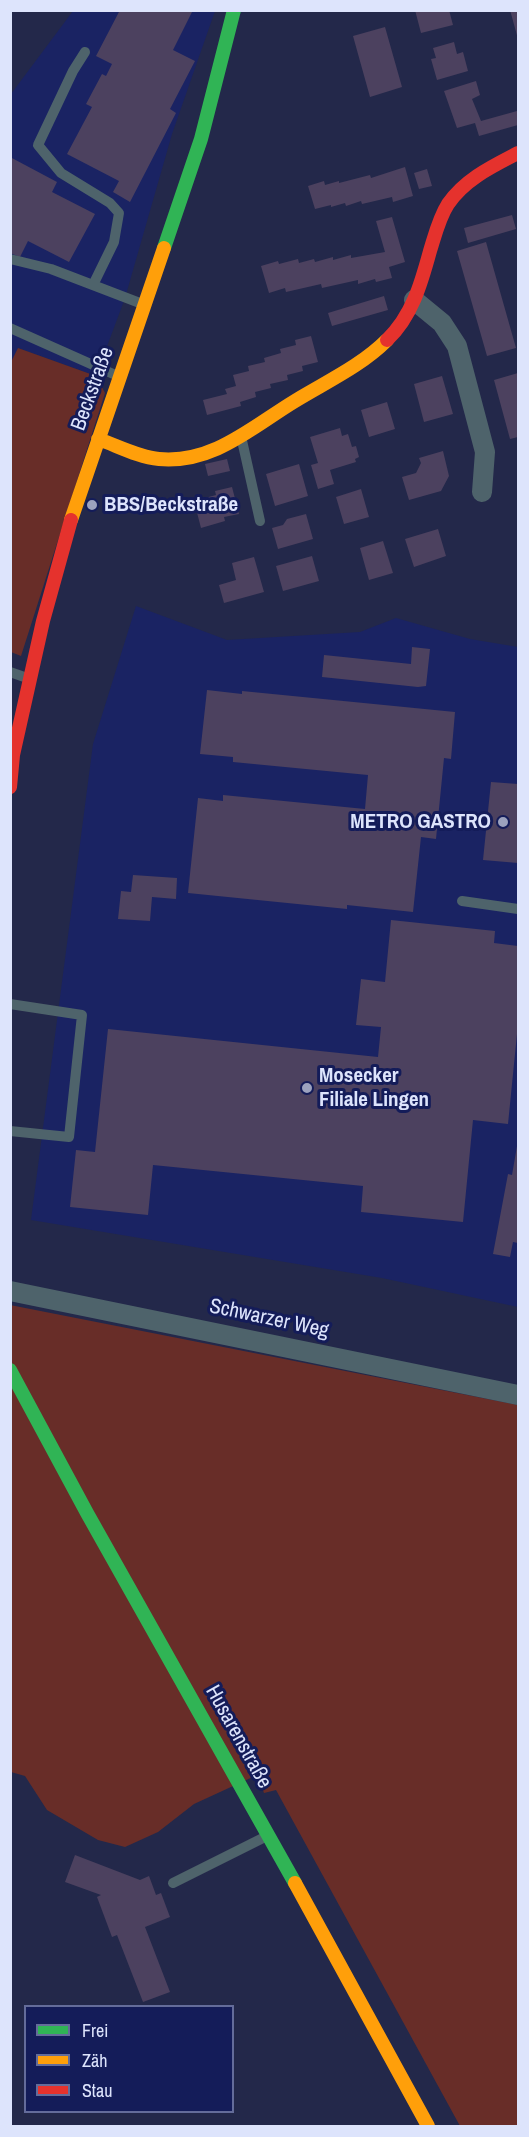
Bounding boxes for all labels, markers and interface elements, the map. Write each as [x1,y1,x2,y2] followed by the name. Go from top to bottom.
[66,344,120,434] street label: Beckstraße
[104,492,238,518] place label: BBS/Beckstraße
[85,498,99,512] marker: BBS/Beckstraße
[350,809,491,835] place label: METRO GASTRO
[496,815,510,829] marker: METRO GASTRO
[319,1063,429,1113] place label: Mosecker Filiale Lingen
[300,1081,314,1095] marker: Mosecker Filiale Lingen
[207,1294,331,1344] street label: Schwarzer Weg
[199,1681,277,1793] street label: Husarenstraße
[24,2005,234,2113] legend
[82,2018,108,2043] text: Frei
[82,2048,107,2073] text: Zäh
[82,2078,112,2103] text: Stau

